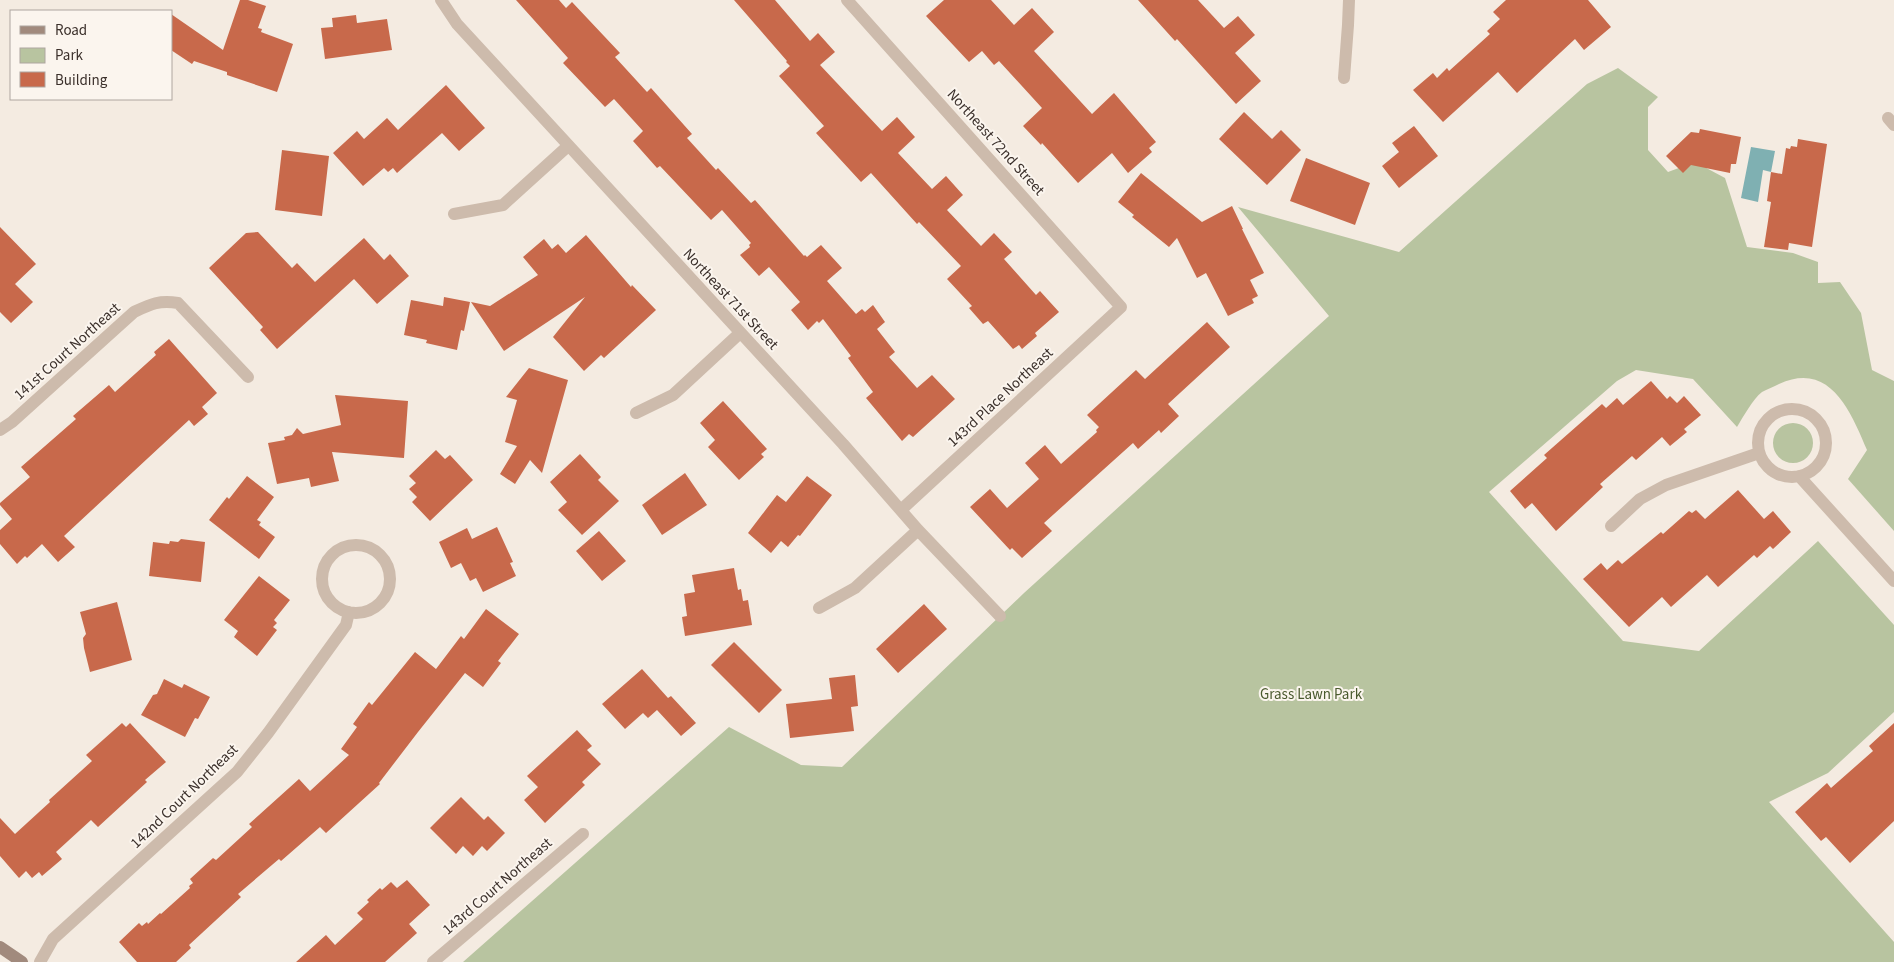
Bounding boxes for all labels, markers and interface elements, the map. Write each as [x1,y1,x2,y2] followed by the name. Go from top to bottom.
[10,10,172,100] legend
[55,20,87,41] text: Road
[55,45,84,66] text: Park
[55,70,108,91] text: Building
[942,84,1049,200] street label: Northeast 72nd Street
[678,244,783,355] street label: Northeast 71st Street
[10,298,125,405] street label: 141st Court Northeast
[943,343,1058,452] street label: 143rd Place Northeast
[1260,684,1363,705] park label: Grass Lawn Park
[126,739,243,853] street label: 142nd Court Northeast
[438,833,557,940] street label: 143rd Court Northeast

